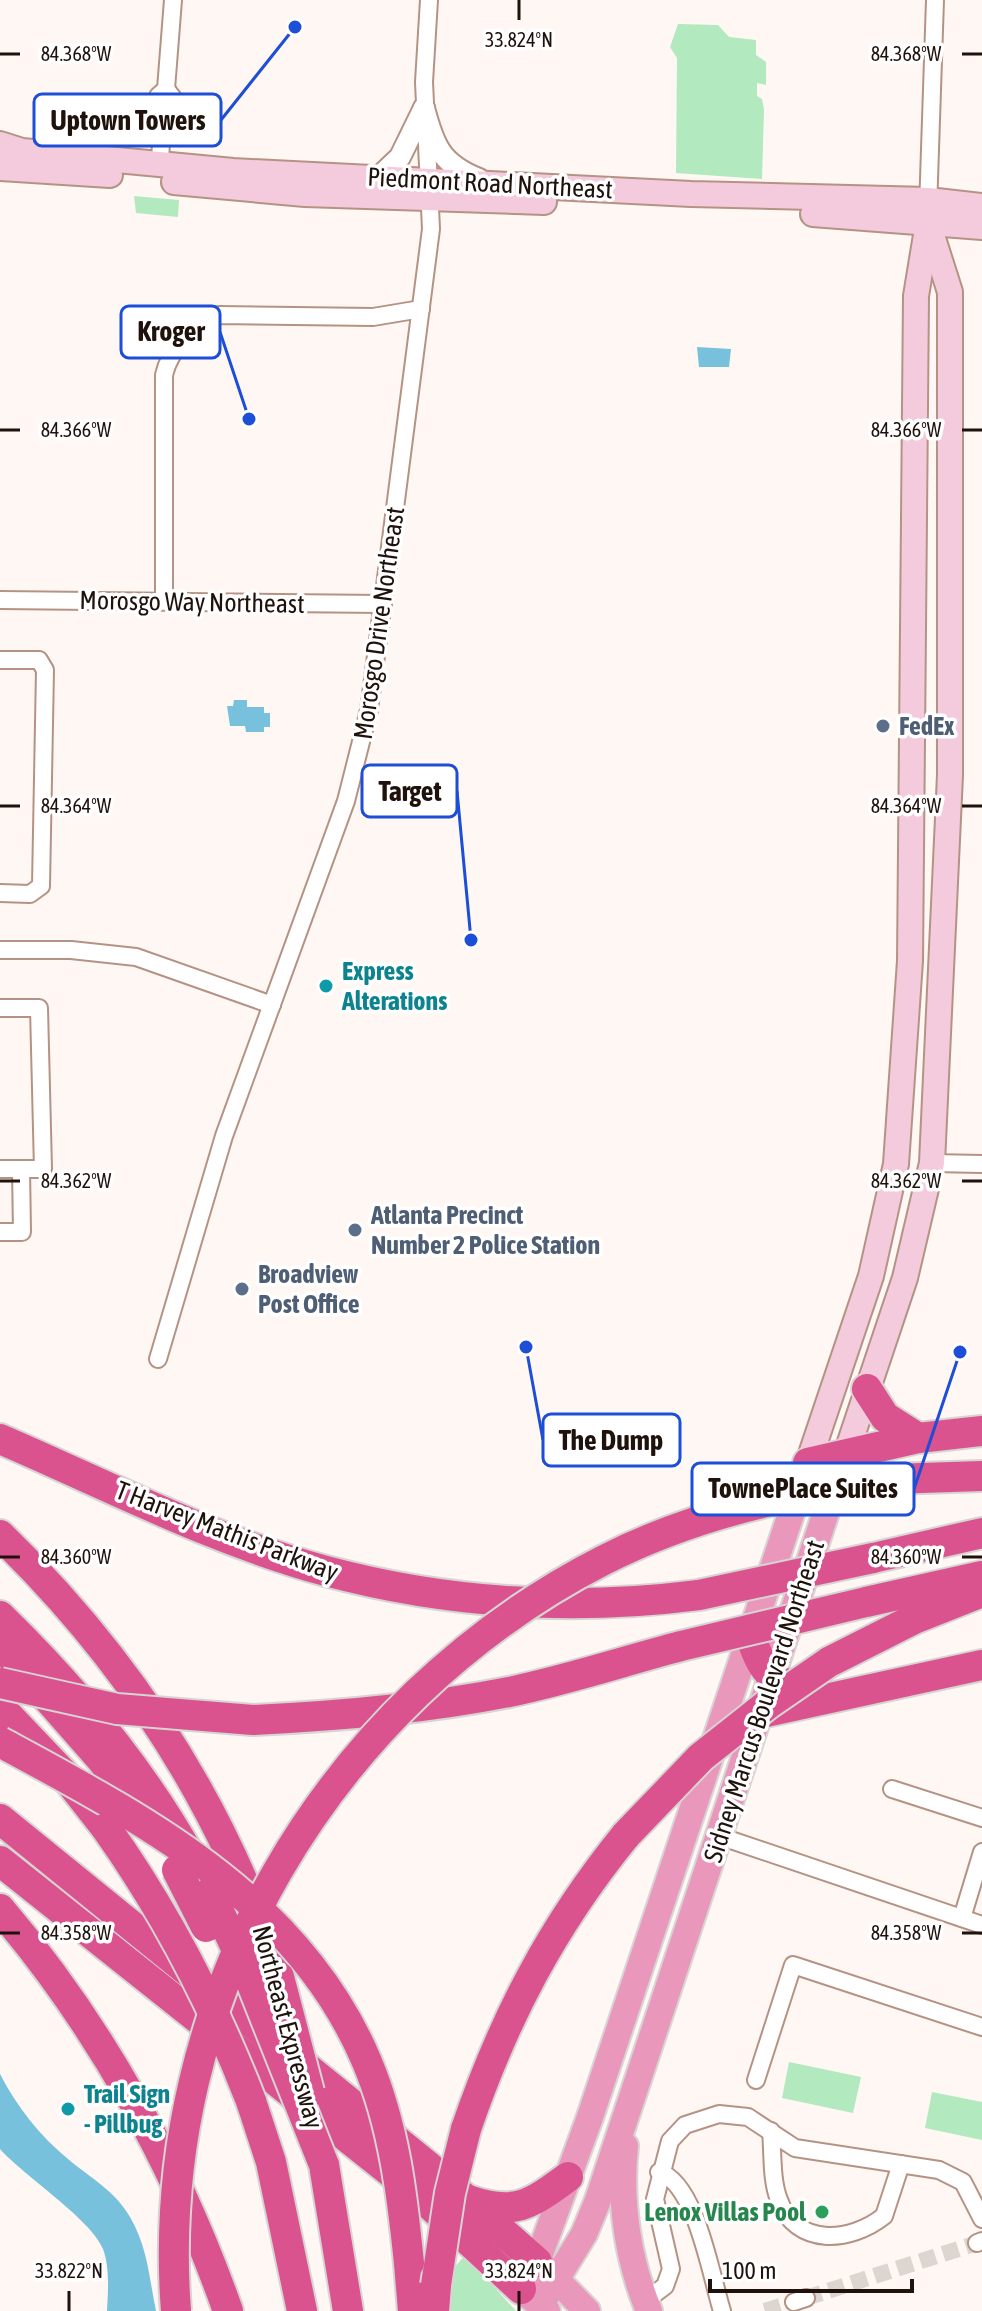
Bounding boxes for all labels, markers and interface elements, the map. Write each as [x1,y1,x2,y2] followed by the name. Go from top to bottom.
[485,28,553,51] text: 33.824°N
[41,42,112,65] text: 84.368°W
[871,42,942,65] text: 84.368°W
[34,94,221,146] callout: Uptown Towers
[50,104,206,136] text: Uptown Towers
[367,162,613,204] street label: Piedmont Road Northeast
[121,306,220,358] callout: Kroger
[137,315,206,347] text: Kroger
[41,418,112,441] text: 84.366°W
[871,418,942,441] text: 84.366°W
[348,505,410,741] street label: Morosgo Drive Northeast
[79,585,305,619] street label: Morosgo Way Northeast
[899,711,955,741] place label: FedEx
[874,717,892,735] marker: FedEx
[362,765,457,817] callout: Target
[378,775,442,807] text: Target
[41,794,112,817] text: 84.364°W
[871,794,942,817] text: 84.364°W
[341,956,447,1016] place label: Express Alterations
[317,977,335,995] marker: Express Alterations
[41,1169,112,1192] text: 84.362°W
[871,1169,942,1192] text: 84.362°W
[370,1200,600,1260] place label: Atlanta Precinct Number 2 Police Station
[346,1221,364,1239] marker: Atlanta Precinct Number 2 Police Station
[258,1259,360,1319] place label: Broadview Post Office
[233,1280,251,1298] marker: Broadview Post Office
[543,1414,680,1466] callout: The Dump
[559,1424,663,1456] text: The Dump
[692,1463,914,1515] callout: TownePlace Suites
[708,1472,898,1504] text: TownePlace Suites
[111,1475,343,1587] street label: T Harvey Mathis Parkway
[698,1536,830,1866] street label: Sidney Marcus Boulevard Northeast
[41,1545,112,1568] text: 84.360°W
[871,1545,942,1568] text: 84.360°W
[41,1921,112,1944] text: 84.358°W
[871,1921,942,1944] text: 84.358°W
[246,1922,330,2132] street label: Northeast Expressway
[84,2079,170,2139] place label: Trail Sign - Pillbug
[59,2100,77,2118] marker: Trail Sign - Pillbug
[644,2197,807,2227] place label: Lenox Villas Pool
[813,2203,831,2221] marker: Lenox Villas Pool
[710,2243,912,2293] scale bar
[722,2257,776,2284] text: 100 m
[35,2259,103,2282] text: 33.822°N
[485,2259,553,2282] text: 33.824°N

